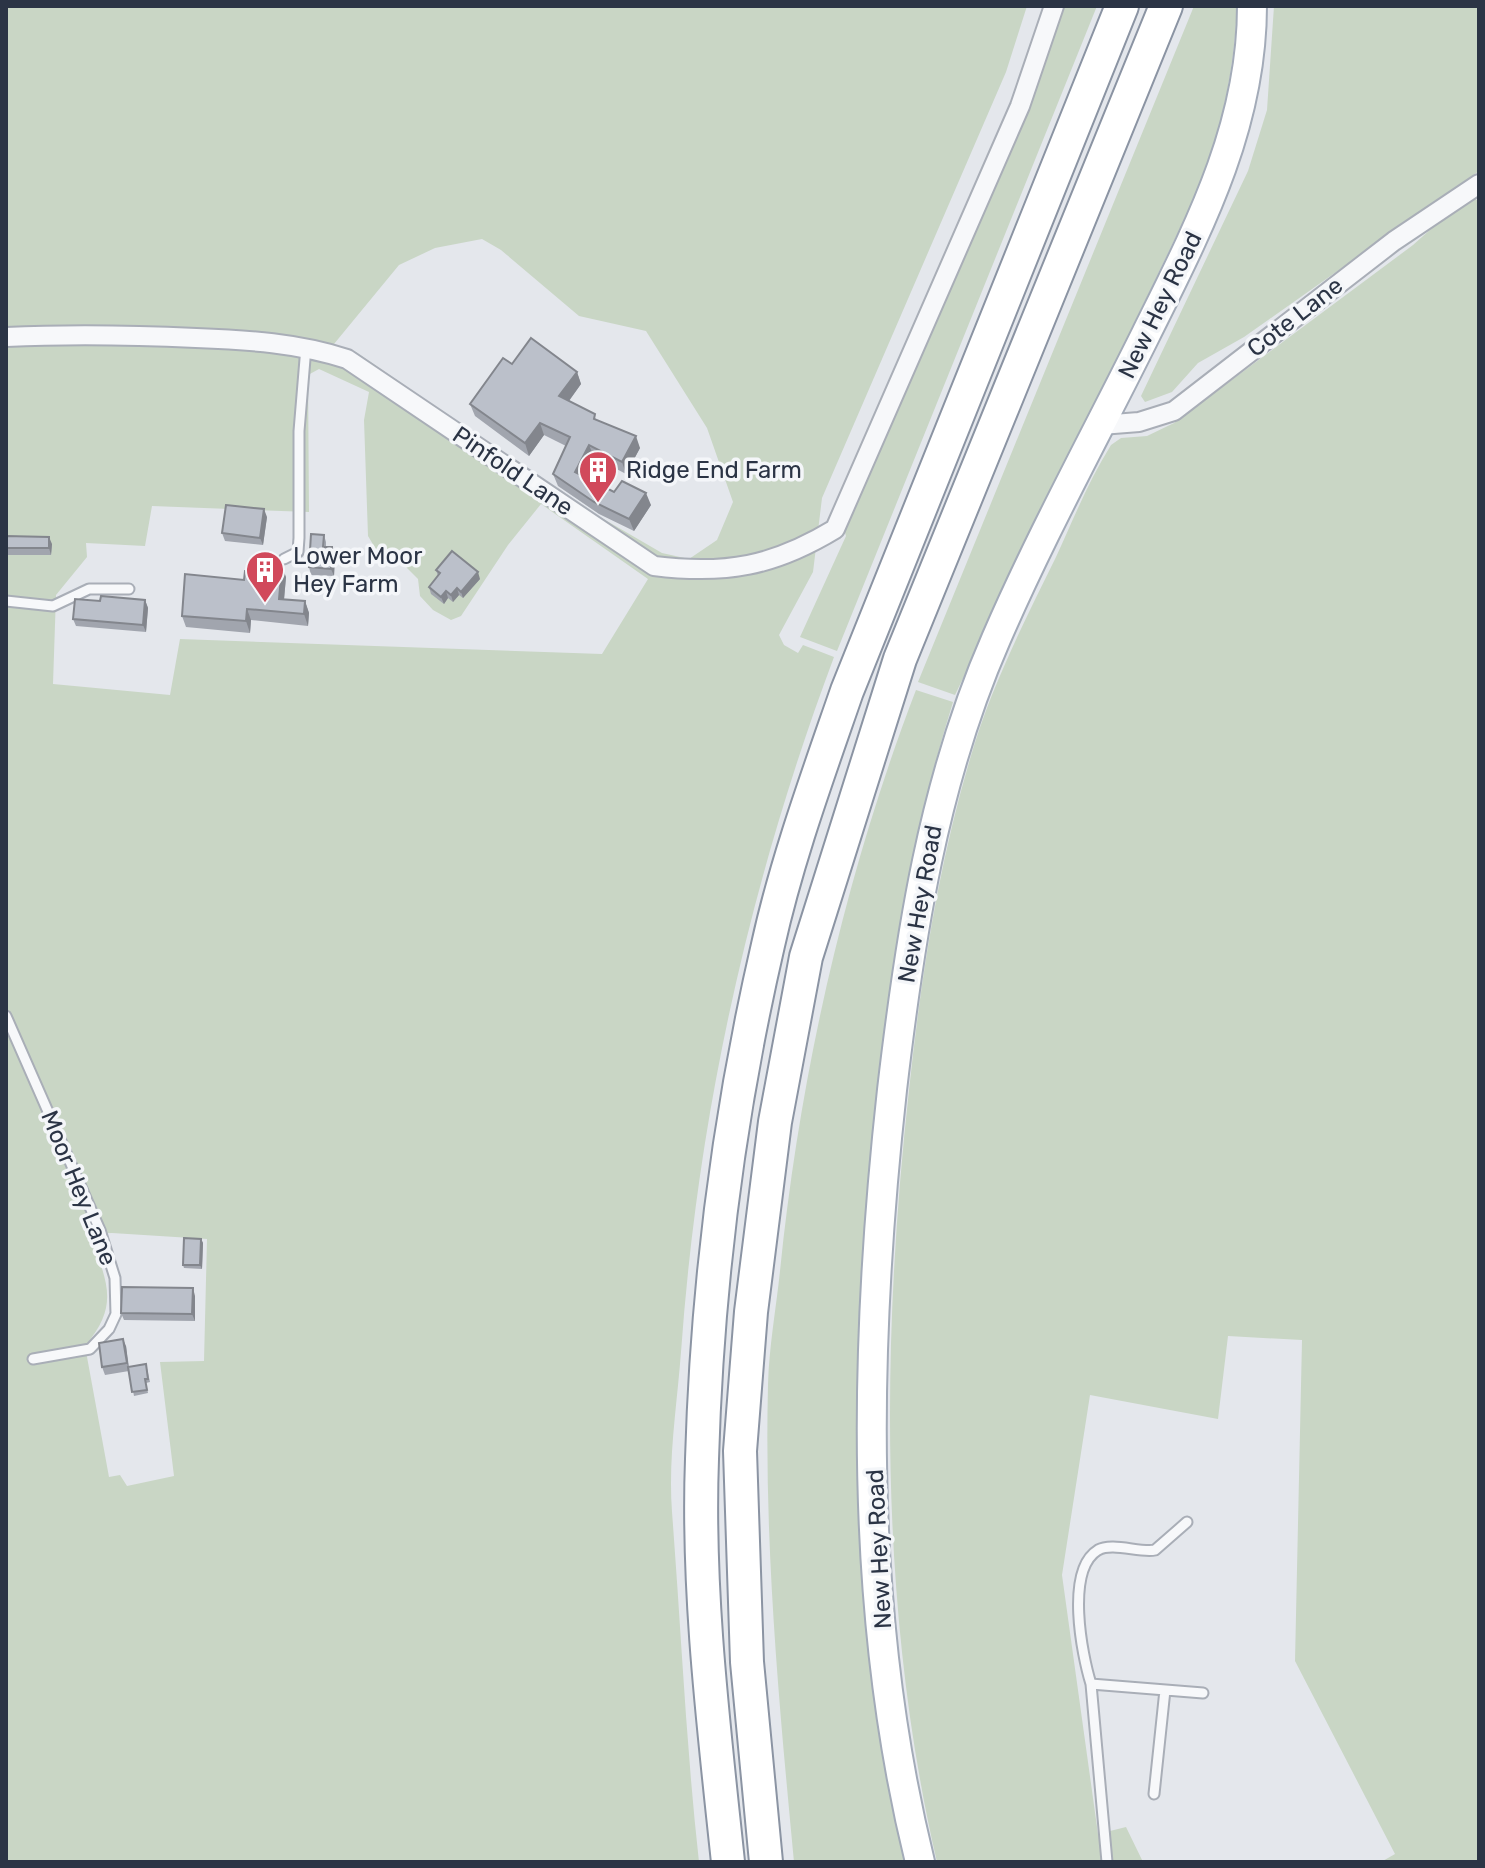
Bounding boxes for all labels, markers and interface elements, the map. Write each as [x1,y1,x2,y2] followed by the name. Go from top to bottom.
[1112,227,1208,383] street label: New Hey Road
[1242,271,1348,363] street label: Cote Lane
[448,421,578,521] street label: Pinfold Lane
[577,449,619,504] building icon: Ridge End Farm
[626,456,802,484] place label: Ridge End Farm
[293,542,422,598] place label: Lower Moor Hey Farm
[244,549,286,604] building icon: Lower Moor Hey Farm
[892,823,948,985] street label: New Hey Road
[35,1107,123,1269] street label: Moor Hey Lane
[861,1468,897,1630] street label: New Hey Road

